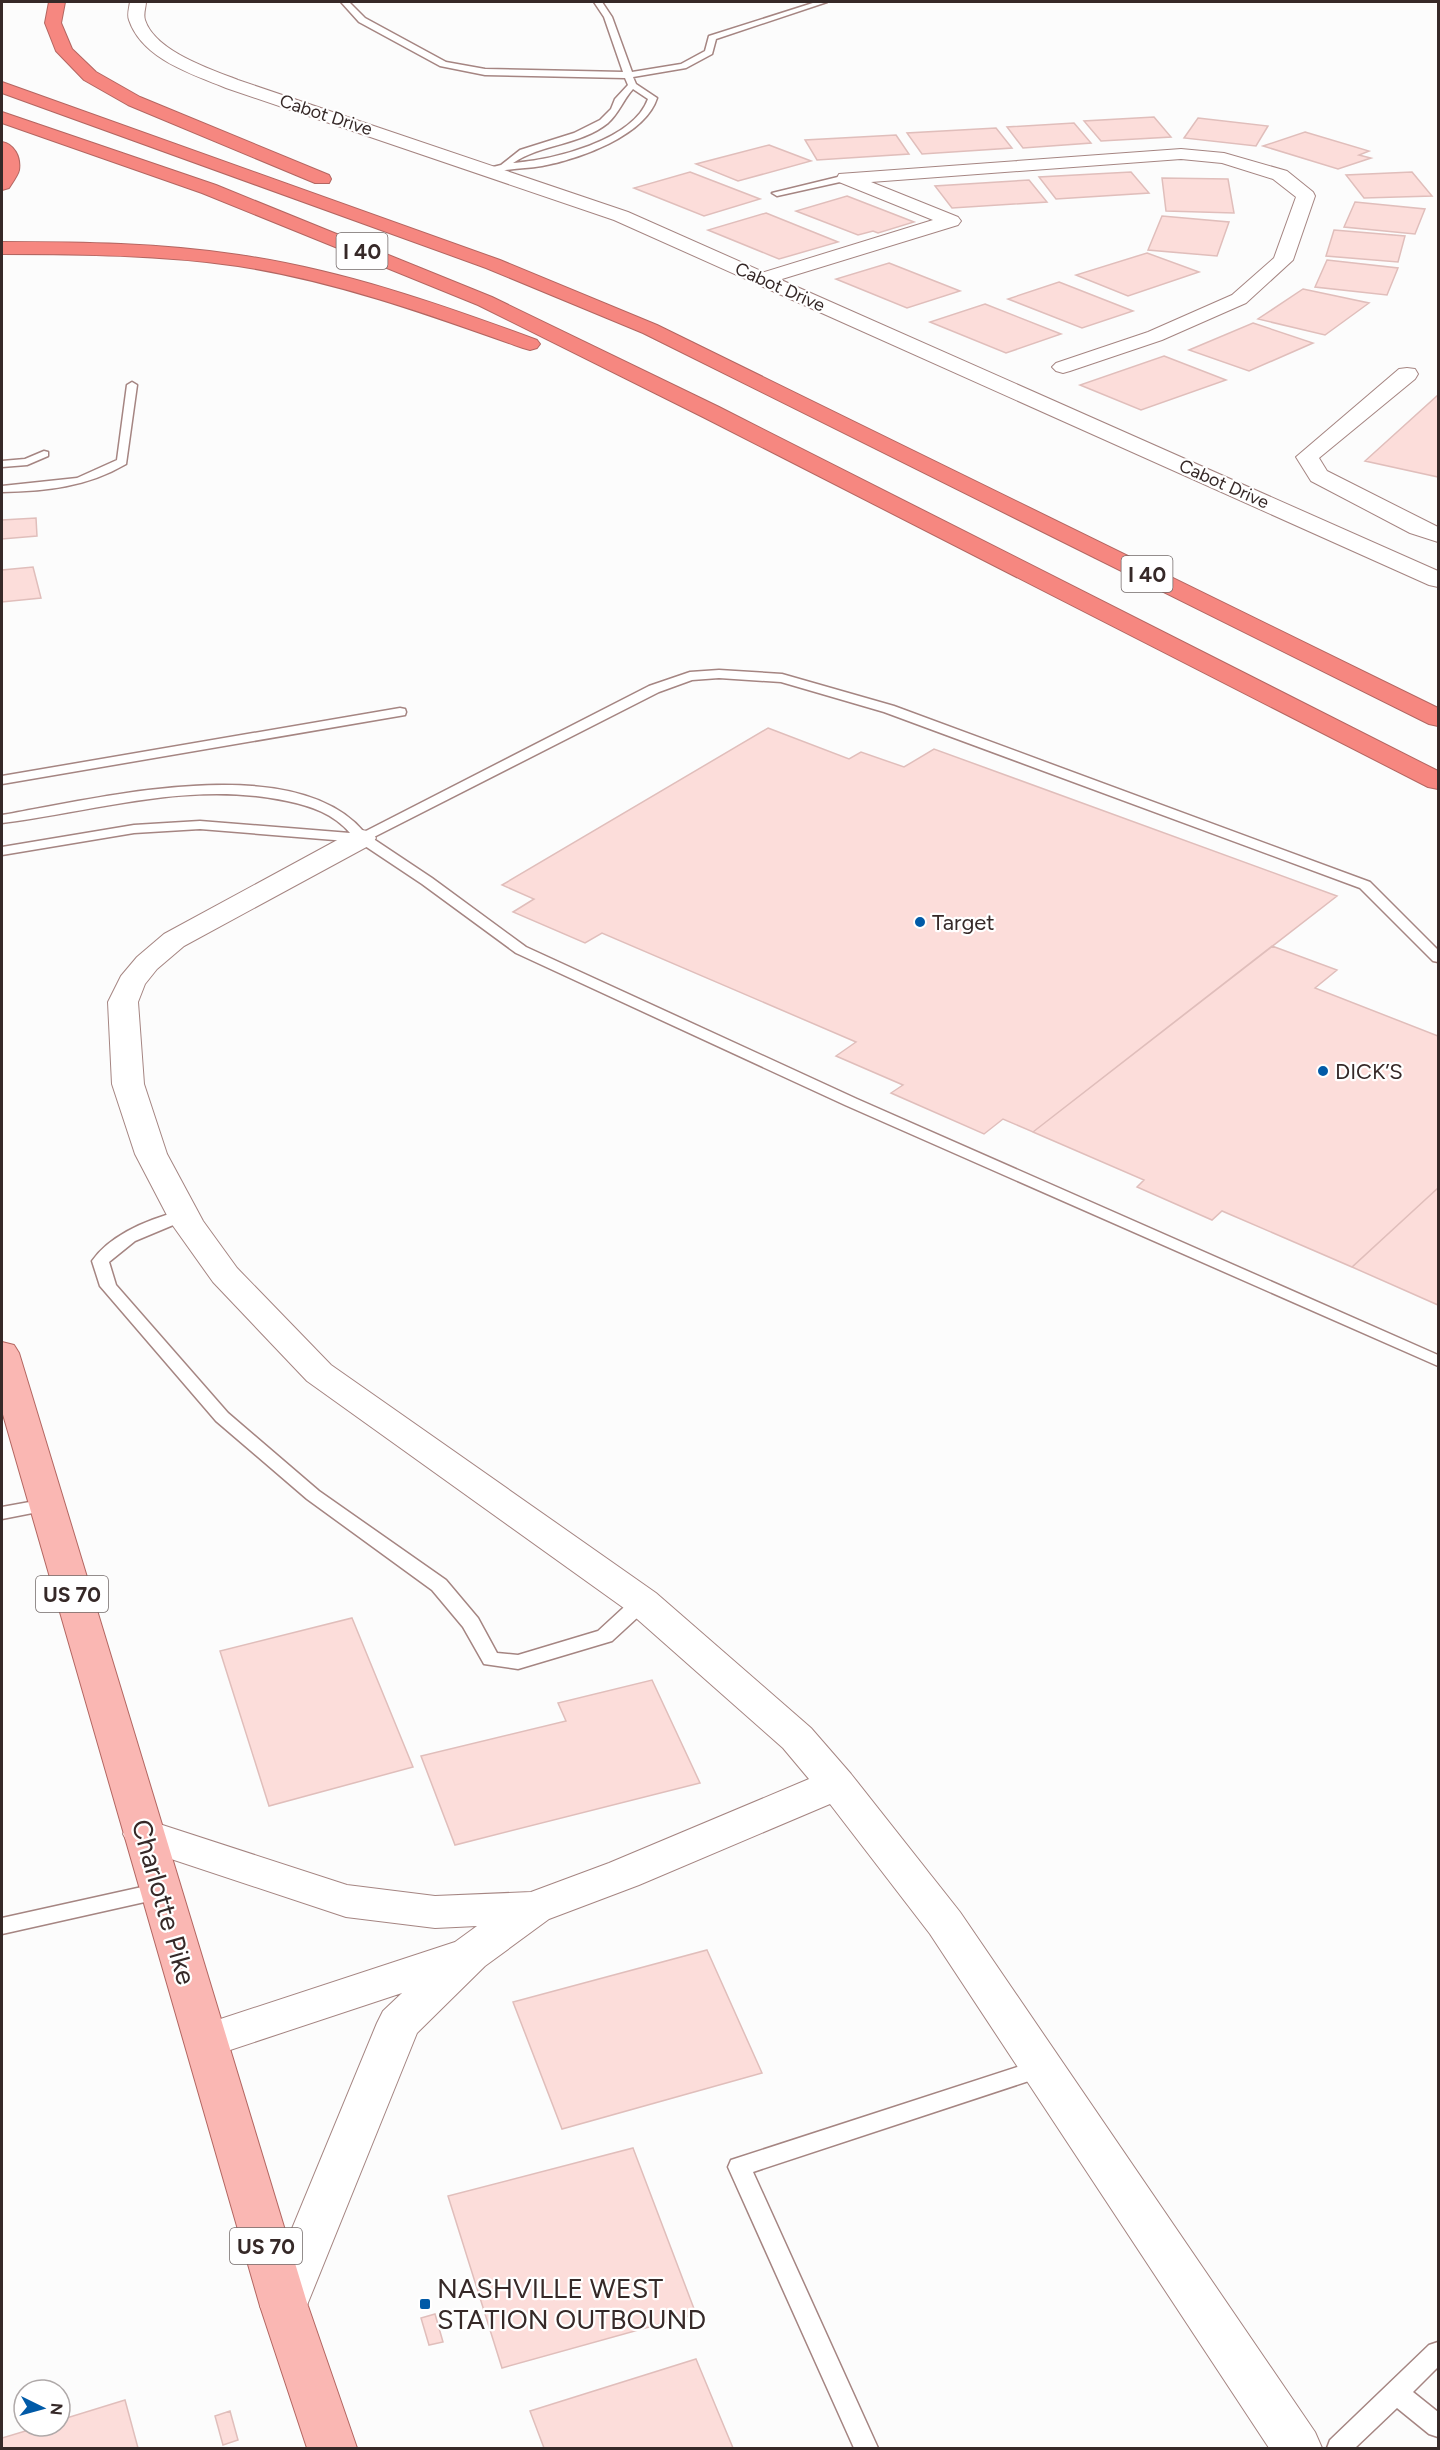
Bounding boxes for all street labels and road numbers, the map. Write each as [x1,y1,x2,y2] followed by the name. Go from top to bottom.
[277,90,375,140] street label: Cabot Drive
[336,233,388,269] road number: I 40
[732,257,828,317] street label: Cabot Drive
[1176,454,1272,514] street label: Cabot Drive
[1122,556,1172,592] road number: I 40
[36,1576,108,1612] road number: US 70
[125,1816,203,1988] street label: Charlotte Pike
[230,2228,302,2264] road number: US 70

